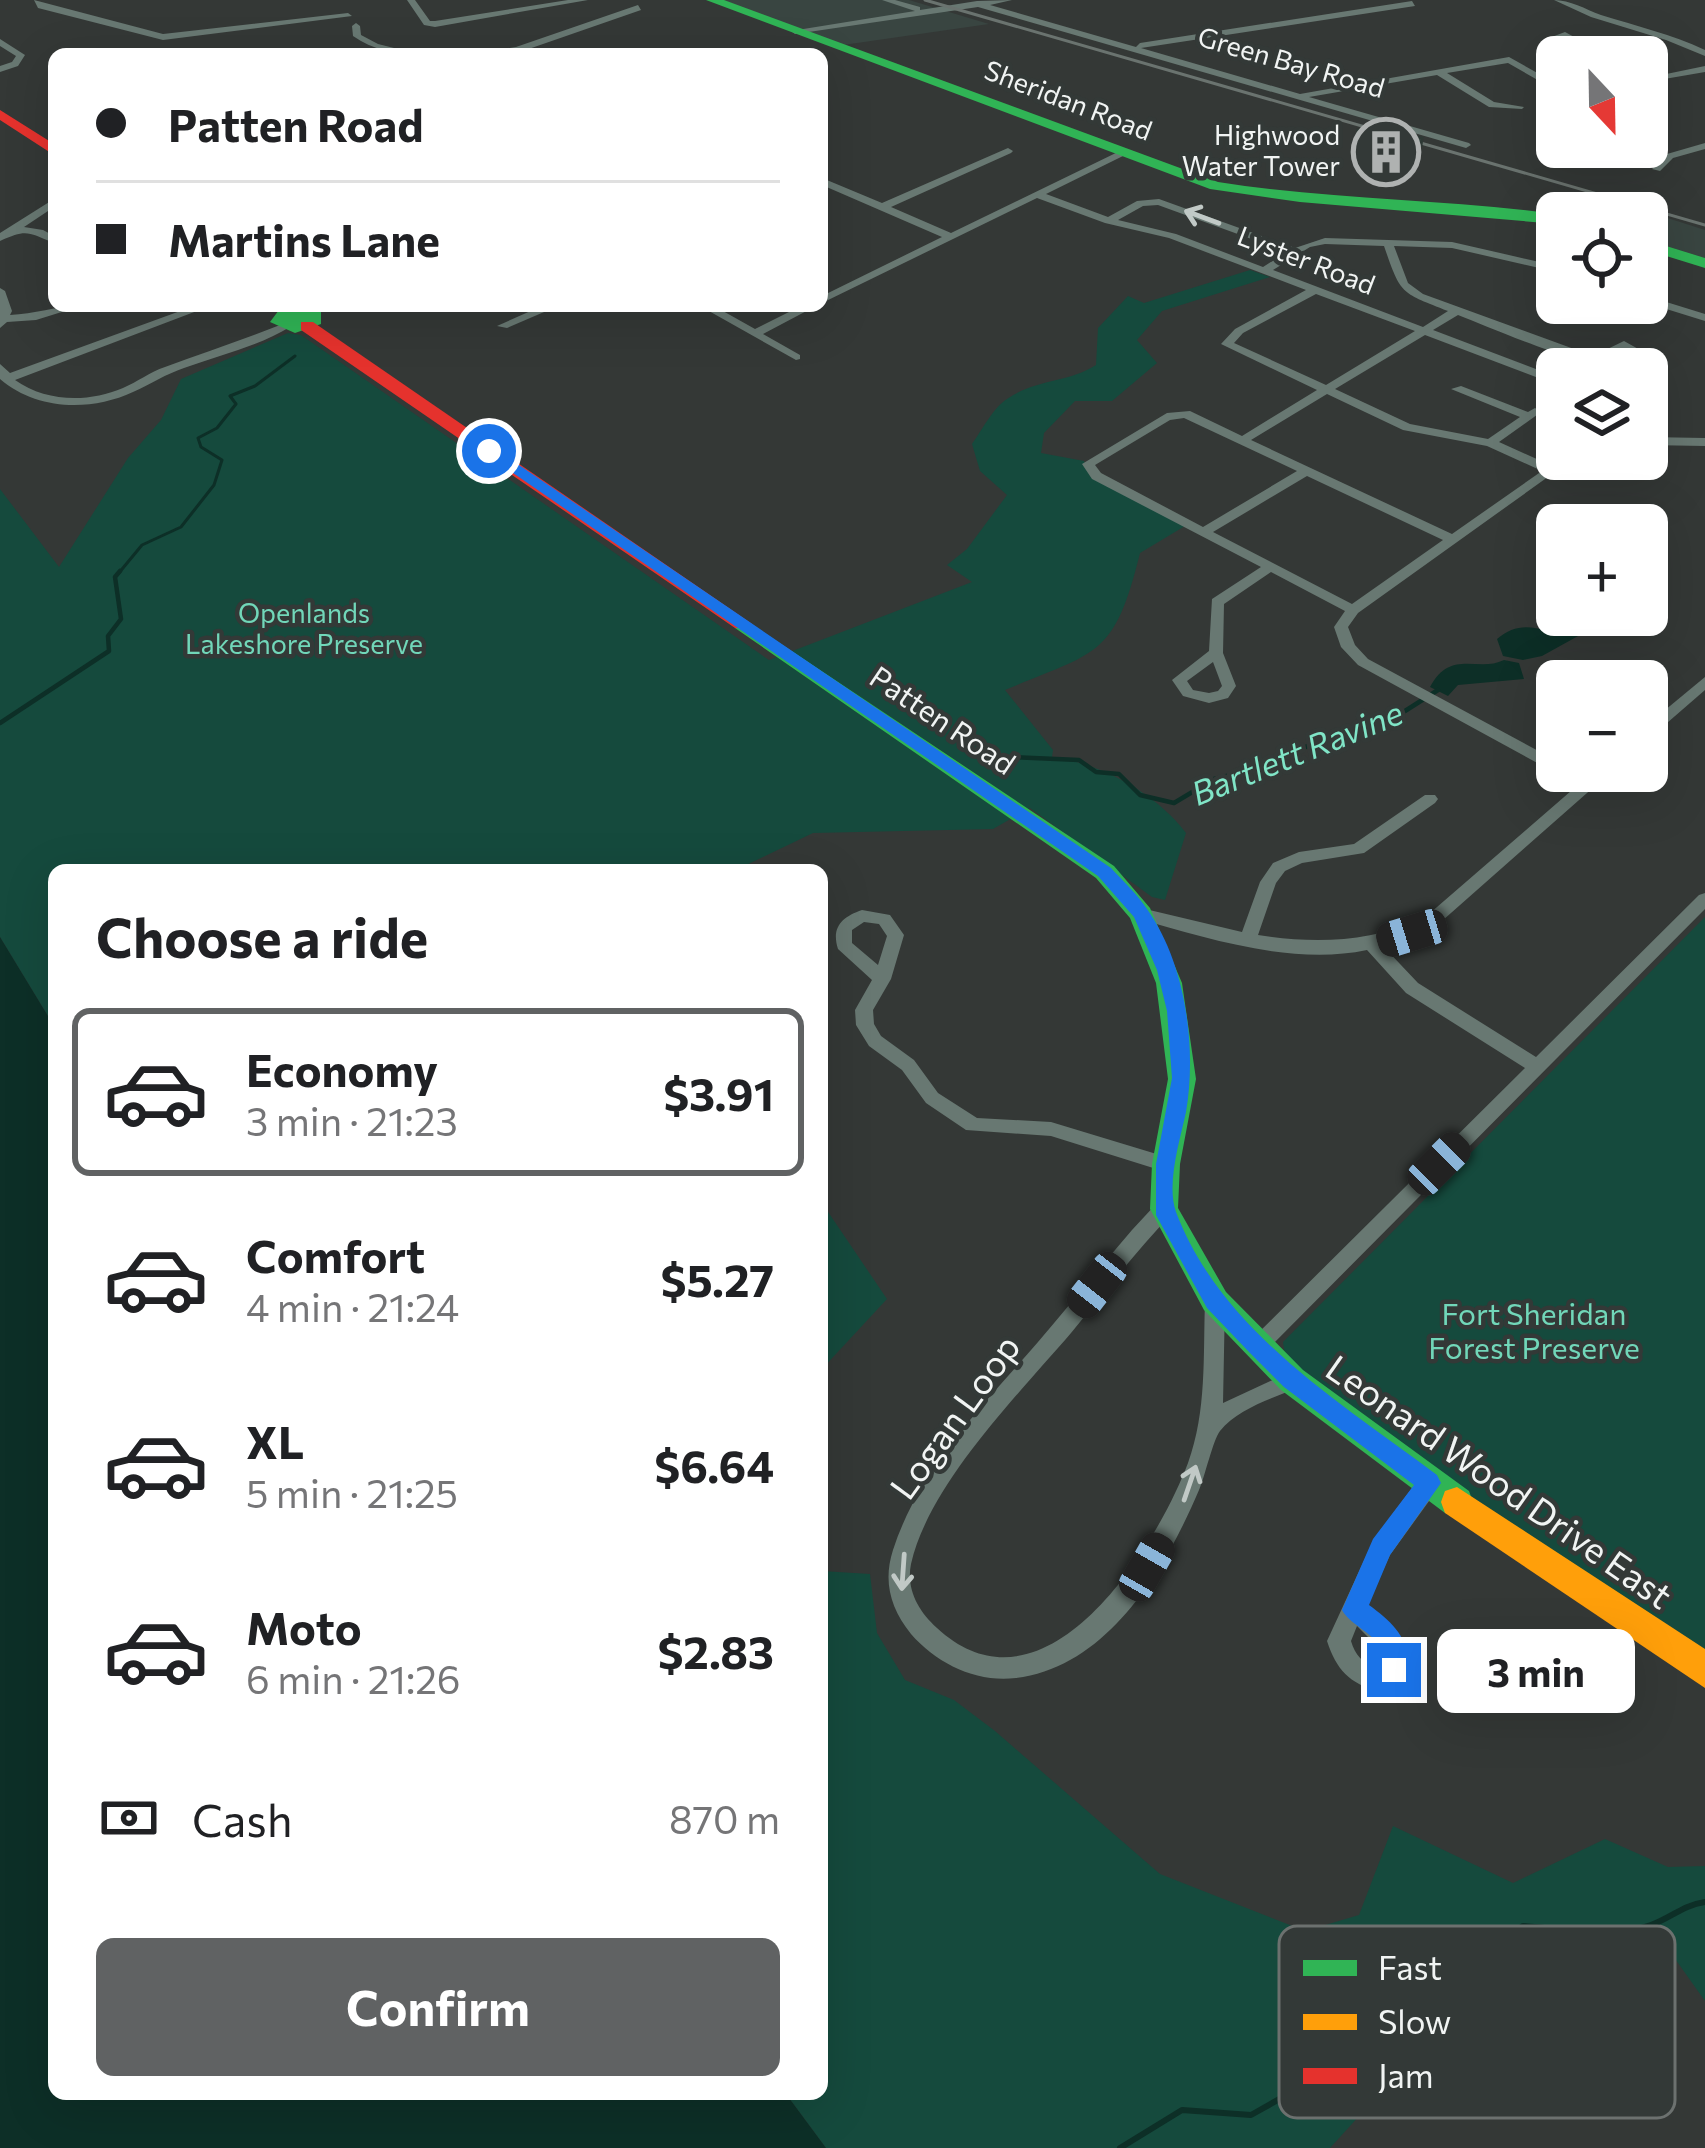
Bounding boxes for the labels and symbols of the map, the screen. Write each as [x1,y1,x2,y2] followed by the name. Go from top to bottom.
[1194,19,1389,104] street label: Green Bay Road
[1536,36,1668,168] north arrow
[980,53,1157,147] street label: Sheridan Road
[1351,117,1421,187] building icon: Highwood Water Tower
[1182,118,1340,182] place label: Highwood Water Tower
[1184,205,1221,227] one-way arrow
[1233,218,1380,301] street label: Lyster Road
[462,424,516,478] route start
[185,596,423,660] park label: Openlands Lakeshore Preserve
[864,657,1023,781] street label: Patten Road
[1185,691,1408,813] water label: Bartlett Ravine
[1372,905,1452,961] car
[1401,1126,1477,1202] car
[1061,1246,1133,1324] car
[1428,1294,1640,1365] park label: Fort Sheridan Forest Preserve
[879,1325,1028,1507] street label: Logan Loop
[1319,1344,1682,1617] street label: Leonard Wood Drive East
[1181,1466,1202,1503] one-way arrow
[1113,1527,1181,1607] car
[892,1552,915,1591] one-way arrow
[1436,1628,1634,1712] callout: 3 min
[1367,1643,1421,1697] route end
[1279,1926,1675,2118] legend
[1378,1946,1442,1987] text: Fast
[1378,2000,1451,2041] text: Slow
[1378,2054,1434,2095] text: Jam

